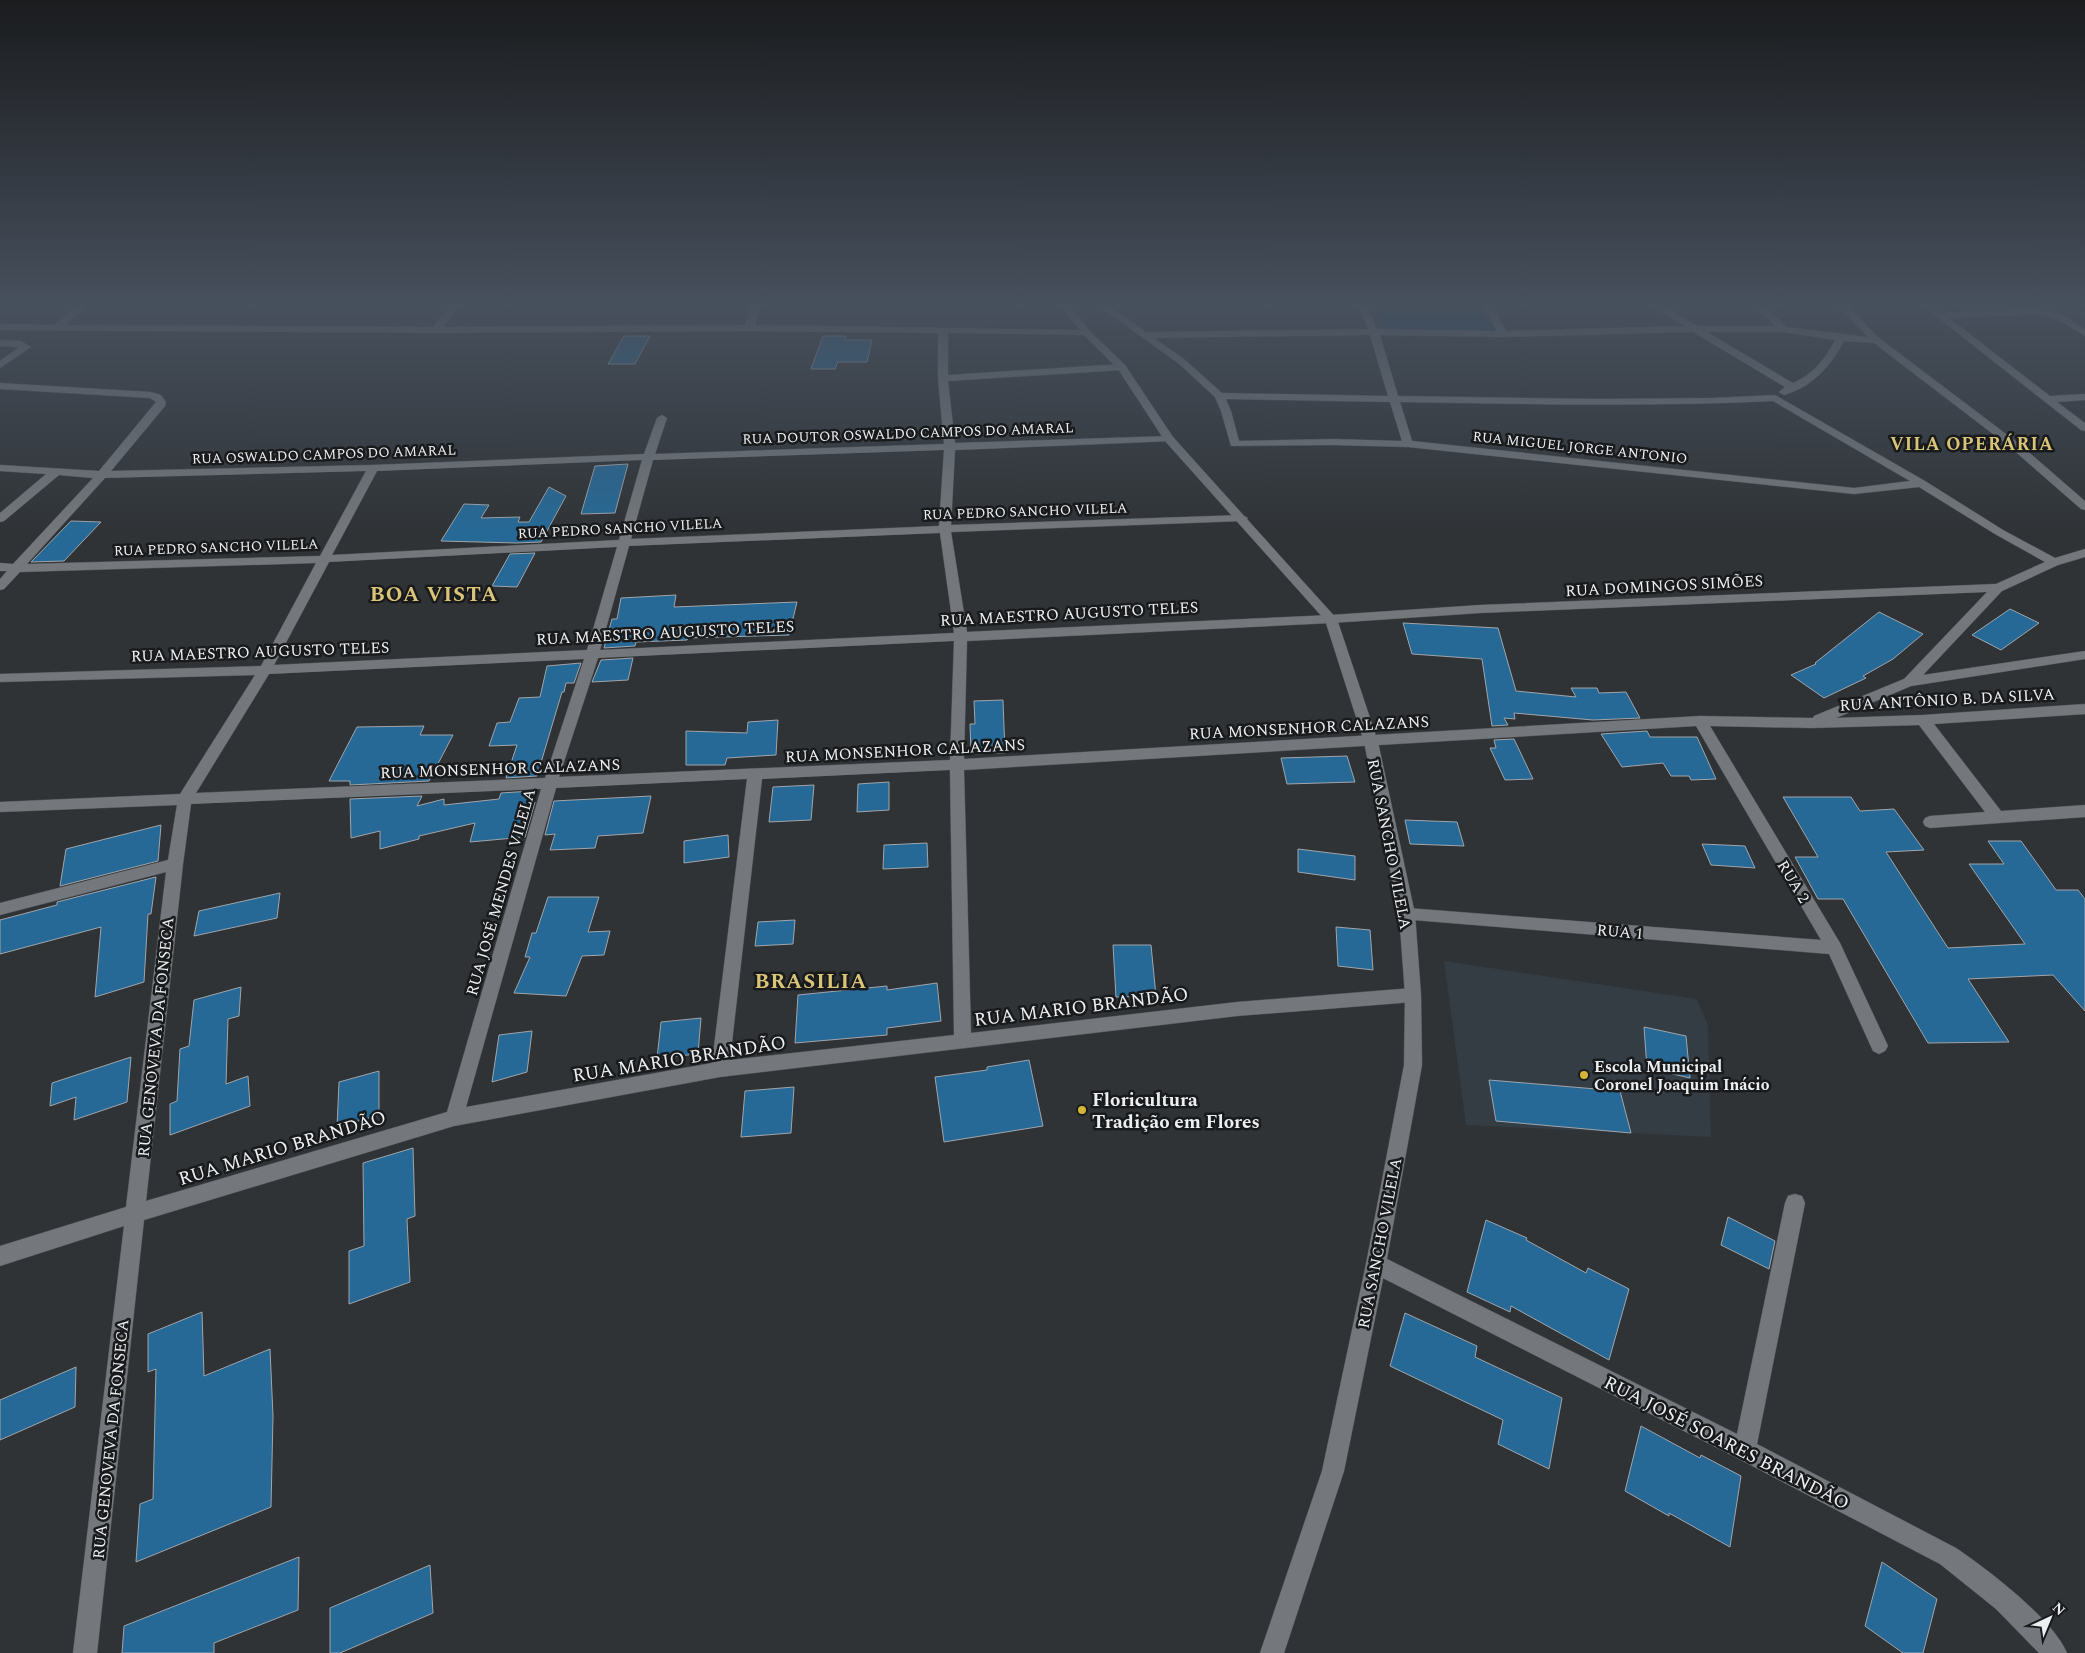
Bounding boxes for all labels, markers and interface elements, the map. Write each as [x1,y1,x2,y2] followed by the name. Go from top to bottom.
[742,417,1074,450] street label: RUA DOUTOR OSWALDO CAMPOS DO AMARAL
[1472,426,1688,469] street label: RUA MIGUEL JORGE ANTONIO
[1890,431,2054,458] district label: VILA OPERÁRIA
[192,439,457,470] street label: RUA OSWALDO CAMPOS DO AMARAL
[922,497,1128,526] street label: RUA PEDRO SANCHO VILELA
[517,513,723,544] street label: RUA PEDRO SANCHO VILELA
[113,533,319,562] street label: RUA PEDRO SANCHO VILELA
[1565,569,1763,603] street label: RUA DOMINGOS SIMÕES
[370,579,498,611] district label: BOA VISTA
[939,595,1199,633] street label: RUA MAESTRO AUGUSTO TELES
[535,614,795,652] street label: RUA MAESTRO AUGUSTO TELES
[130,635,390,669] street label: RUA MAESTRO AUGUSTO TELES
[1839,682,2055,718] street label: RUA ANTÔNIO B. DA SILVA
[1188,710,1430,746] street label: RUA MONSENHOR CALAZANS
[784,733,1026,769] street label: RUA MONSENHOR CALAZANS
[380,753,620,785] street label: RUA MONSENHOR CALAZANS
[1361,757,1417,932] street label: RUA SANCHO VILELA
[460,786,542,999] street label: RUA JOSÉ MENDES VILELA
[1771,855,1815,908] street label: RUA 2
[131,916,181,1158] street label: RUA GENOVEVA DA FONSECA
[1596,918,1644,946] street label: RUA 1
[755,966,868,998] district label: BRASILIA
[972,980,1190,1035] street label: RUA MARIO BRANDÃO
[570,1028,788,1091] street label: RUA MARIO BRANDÃO
[1594,1055,1770,1097] place label: Escola Municipal Coronel Joaquim Inácio
[1578,1069,1590,1081] marker: Escola Municipal Coronel Joaquim Inácio
[1092,1086,1260,1137] place label: Floricultura Tradição em Flores
[175,1103,390,1194] street label: RUA MARIO BRANDÃO
[1076,1104,1088,1116] marker: Floricultura Tradição em Flores
[1352,1156,1408,1331] street label: RUA SANCHO VILELA
[86,1318,136,1560] street label: RUA GENOVEVA DA FONSECA
[1599,1369,1854,1518] street label: RUA JOSÉ SOARES BRANDÃO
[2025,1593,2075,1643] north arrow
[2047,1597,2070,1621] text: N

